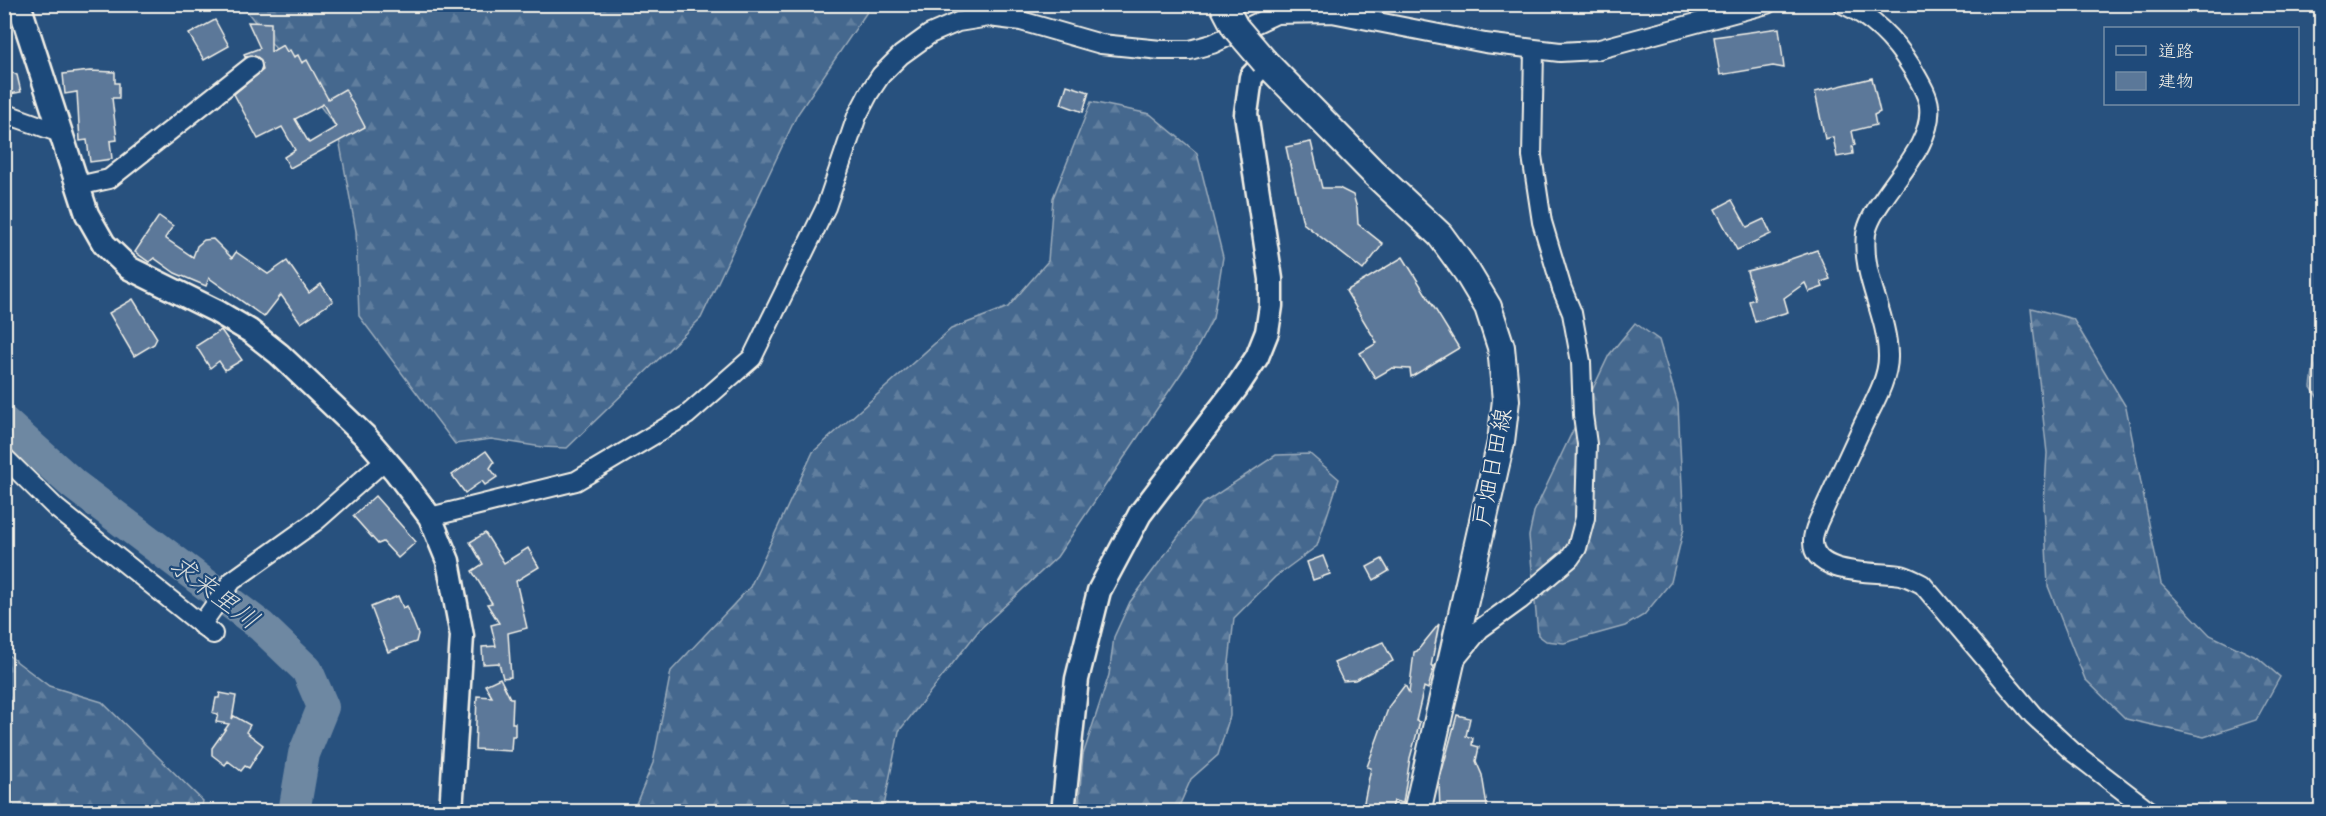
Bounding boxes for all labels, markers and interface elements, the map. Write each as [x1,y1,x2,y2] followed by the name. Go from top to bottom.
[2104,27,2299,105] legend
[2158,40,2194,64] text: 道路
[2158,70,2194,94] text: 建物
[1467,405,1520,529] street label: 戸畑日田線
[162,549,266,638] water label: 求来里川

